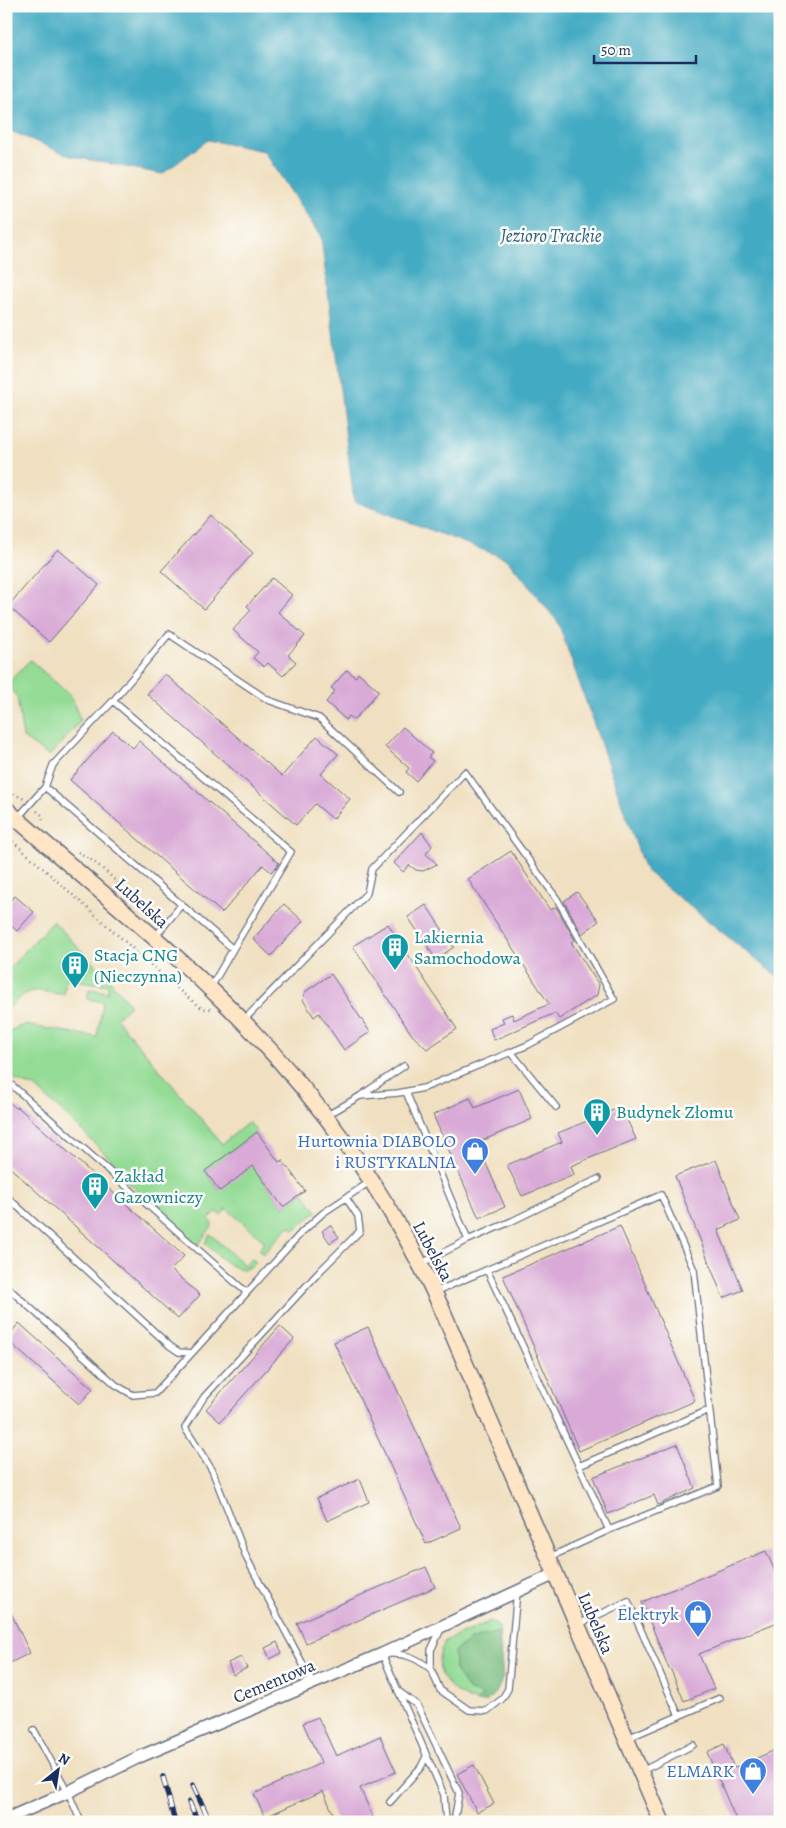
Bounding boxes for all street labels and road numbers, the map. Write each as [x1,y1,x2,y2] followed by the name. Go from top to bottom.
[110,872,175,934] street label: Lubelska
[407,1217,459,1286] street label: Lubelska
[572,1589,620,1658] street label: Lubelska
[229,1653,319,1709] street label: Cementowa

